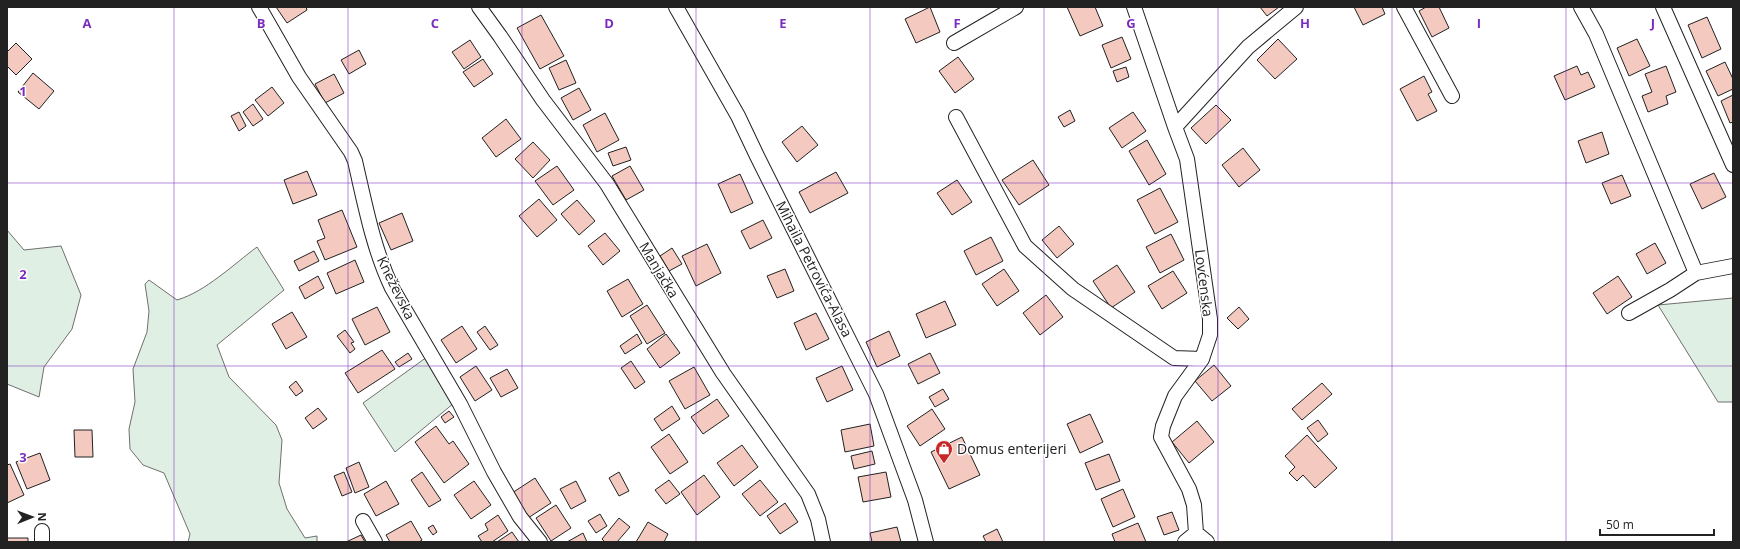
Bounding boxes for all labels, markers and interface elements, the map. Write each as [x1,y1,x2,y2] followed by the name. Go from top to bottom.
[83,14,92,32] text: A
[257,14,266,32] text: B
[431,14,439,32] text: C
[604,14,614,32] text: D
[779,14,787,32] text: E
[953,14,961,32] text: F
[1126,14,1136,32] text: G
[1300,14,1310,32] text: H
[1477,14,1481,32] text: I
[1650,14,1655,32] text: J
[19,82,27,100] text: 1
[772,197,857,340] street label: Mihaila Petrovića-Alasa
[635,238,684,301] street label: Manjačka
[1191,248,1218,318] street label: Lovćenska
[373,253,420,323] street label: Kneževska
[19,265,27,283] text: 2
[934,439,954,464] shop icon: Domus enterijeri
[957,439,1067,458] place label: Domus enterijeri
[19,448,27,466] text: 3
[12,497,52,537] north arrow
[1600,511,1714,537] scale bar
[35,512,50,521] text: N
[1606,516,1634,533] text: 50 m

